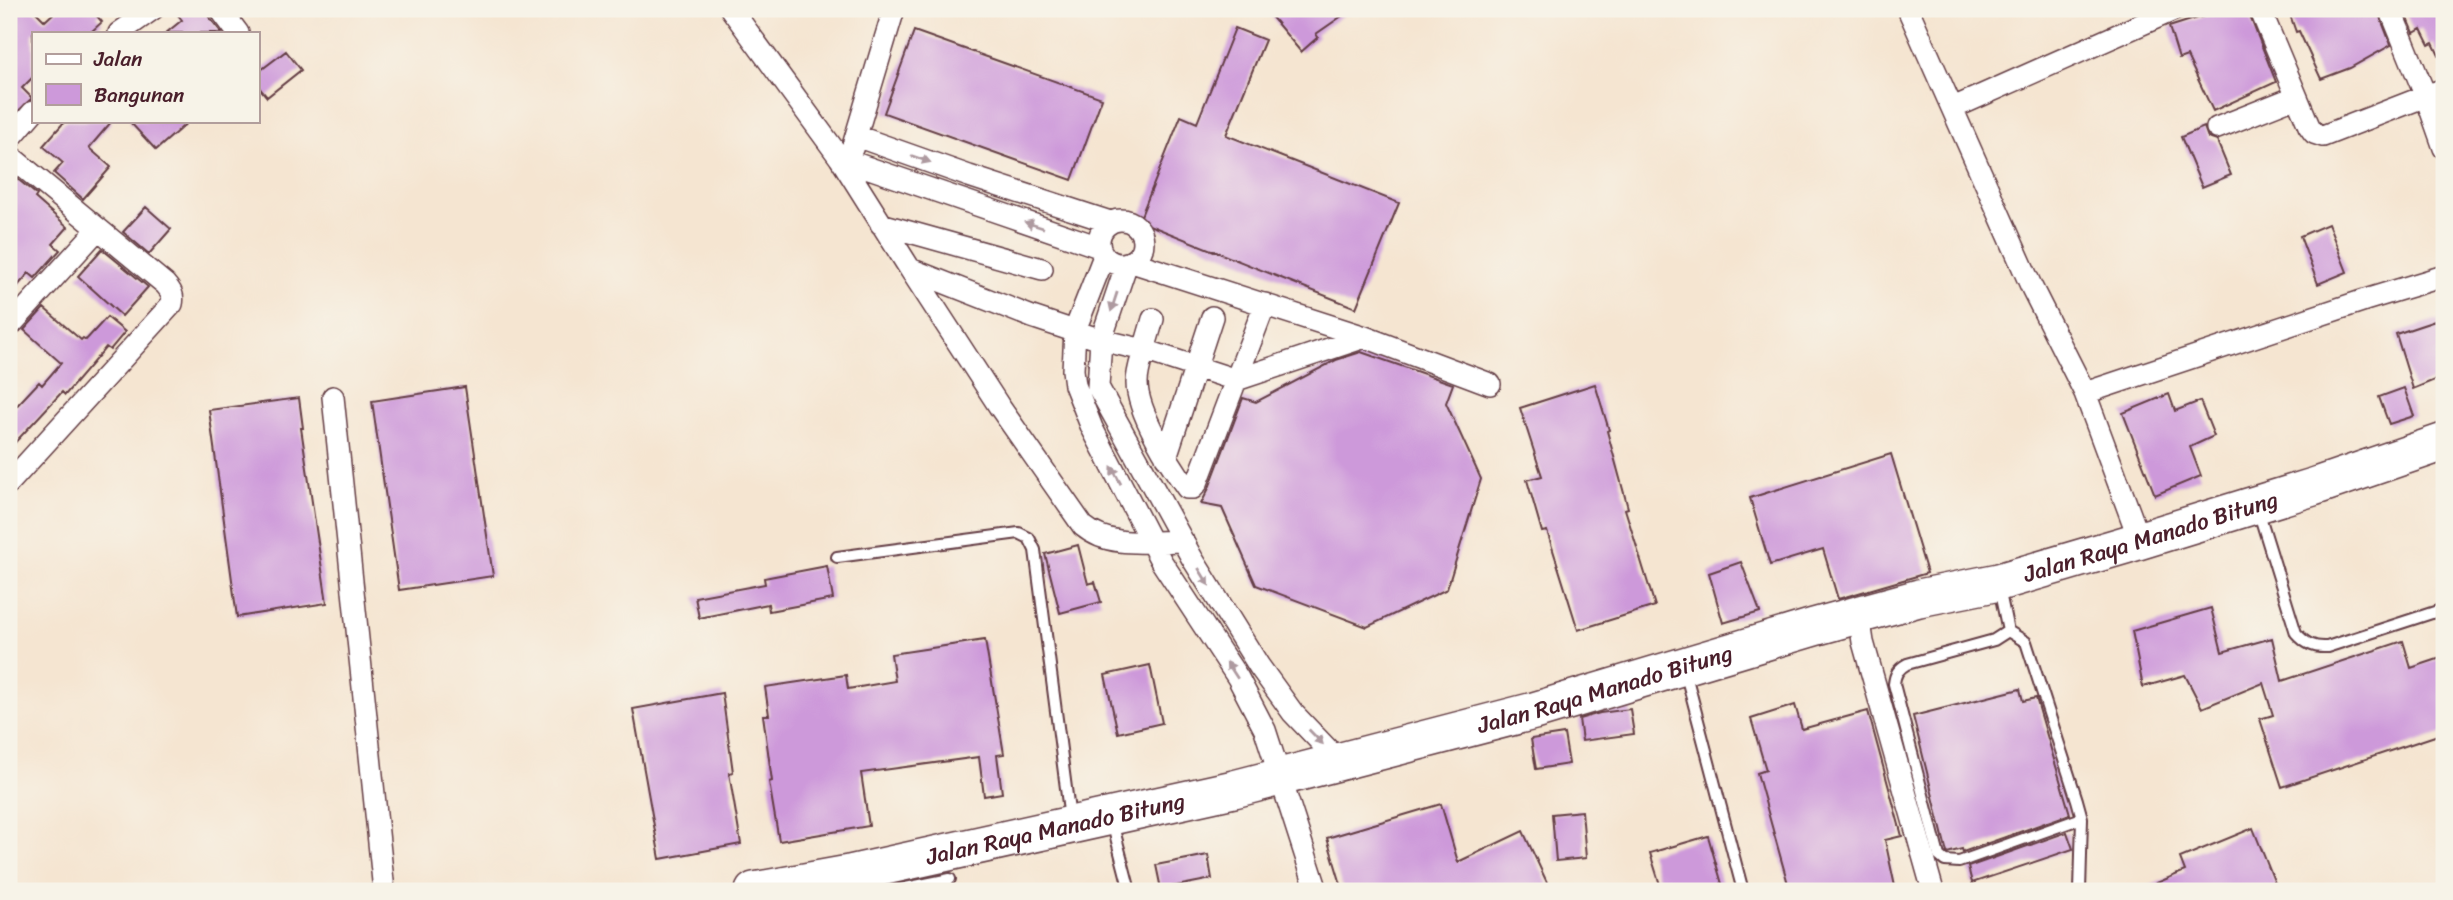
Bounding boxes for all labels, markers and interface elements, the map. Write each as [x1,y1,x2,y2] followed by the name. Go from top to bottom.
[32,32,259,122] legend
[93,40,142,78] text: Jalan
[94,76,184,114] text: Bangunan
[910,154,931,165] one-way arrow
[1024,220,1045,230] one-way arrow
[1108,291,1119,312] one-way arrow
[1110,465,1122,485] one-way arrow
[2018,478,2283,595] street label: Jalan Raya Manado Bitung
[1198,567,1210,586] one-way arrow
[1472,632,1738,746] street label: Jalan Raya Manado Bitung
[1226,660,1239,680] one-way arrow
[1307,728,1324,745] one-way arrow
[921,780,1189,877] street label: Jalan Raya Manado Bitung

